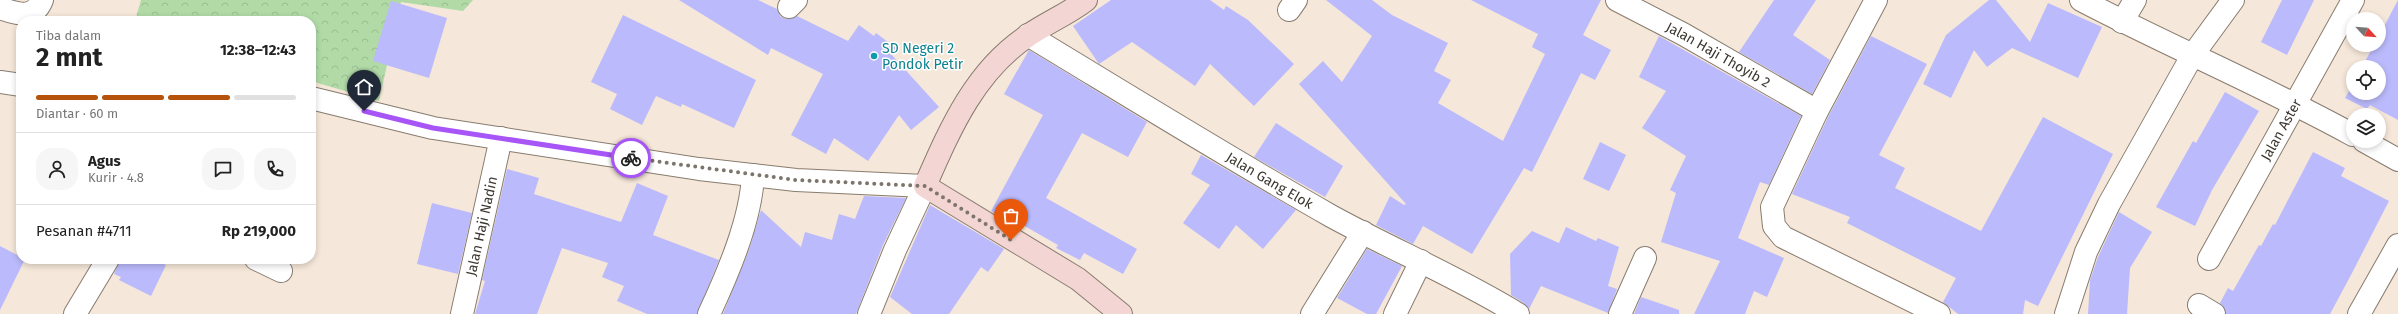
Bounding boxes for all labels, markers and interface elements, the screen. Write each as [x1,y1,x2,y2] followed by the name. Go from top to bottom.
[2346,12,2386,52] north arrow
[2346,12,2386,148] map controls
[1663,18,1774,91] street label: Jalan Haji Thoyib 2
[36,28,101,43] text: Tiba dalam
[882,40,964,73] place label: SD Negeri 2 Pondok Petir
[220,41,296,59] text: 12:38–12:43
[36,42,103,73] text: 2 mnt
[869,51,879,61] marker: SD Negeri 2 Pondok Petir
[2346,60,2386,100] button: locate
[347,70,381,111] pin
[353,76,375,98] icon: home
[2257,95,2305,163] street label: Jalan Aster
[36,106,118,121] text: Diantar · 60 m
[2346,108,2386,148] button: layers
[611,138,651,178] courier
[620,147,642,169] icon: bike
[36,148,78,190] button: person
[202,148,244,190] button: chat
[254,148,296,190] button: phone
[1223,148,1317,213] street label: Jalan Gang Elok
[88,152,121,170] text: Agus
[88,170,144,185] text: Kurir · 4.8
[462,175,501,278] street label: Jalan Haji Nadin
[994,199,1028,240] pin
[1000,205,1022,227] icon: bag
[36,222,132,240] text: Pesanan #4711
[222,222,296,240] text: Rp 219,000

